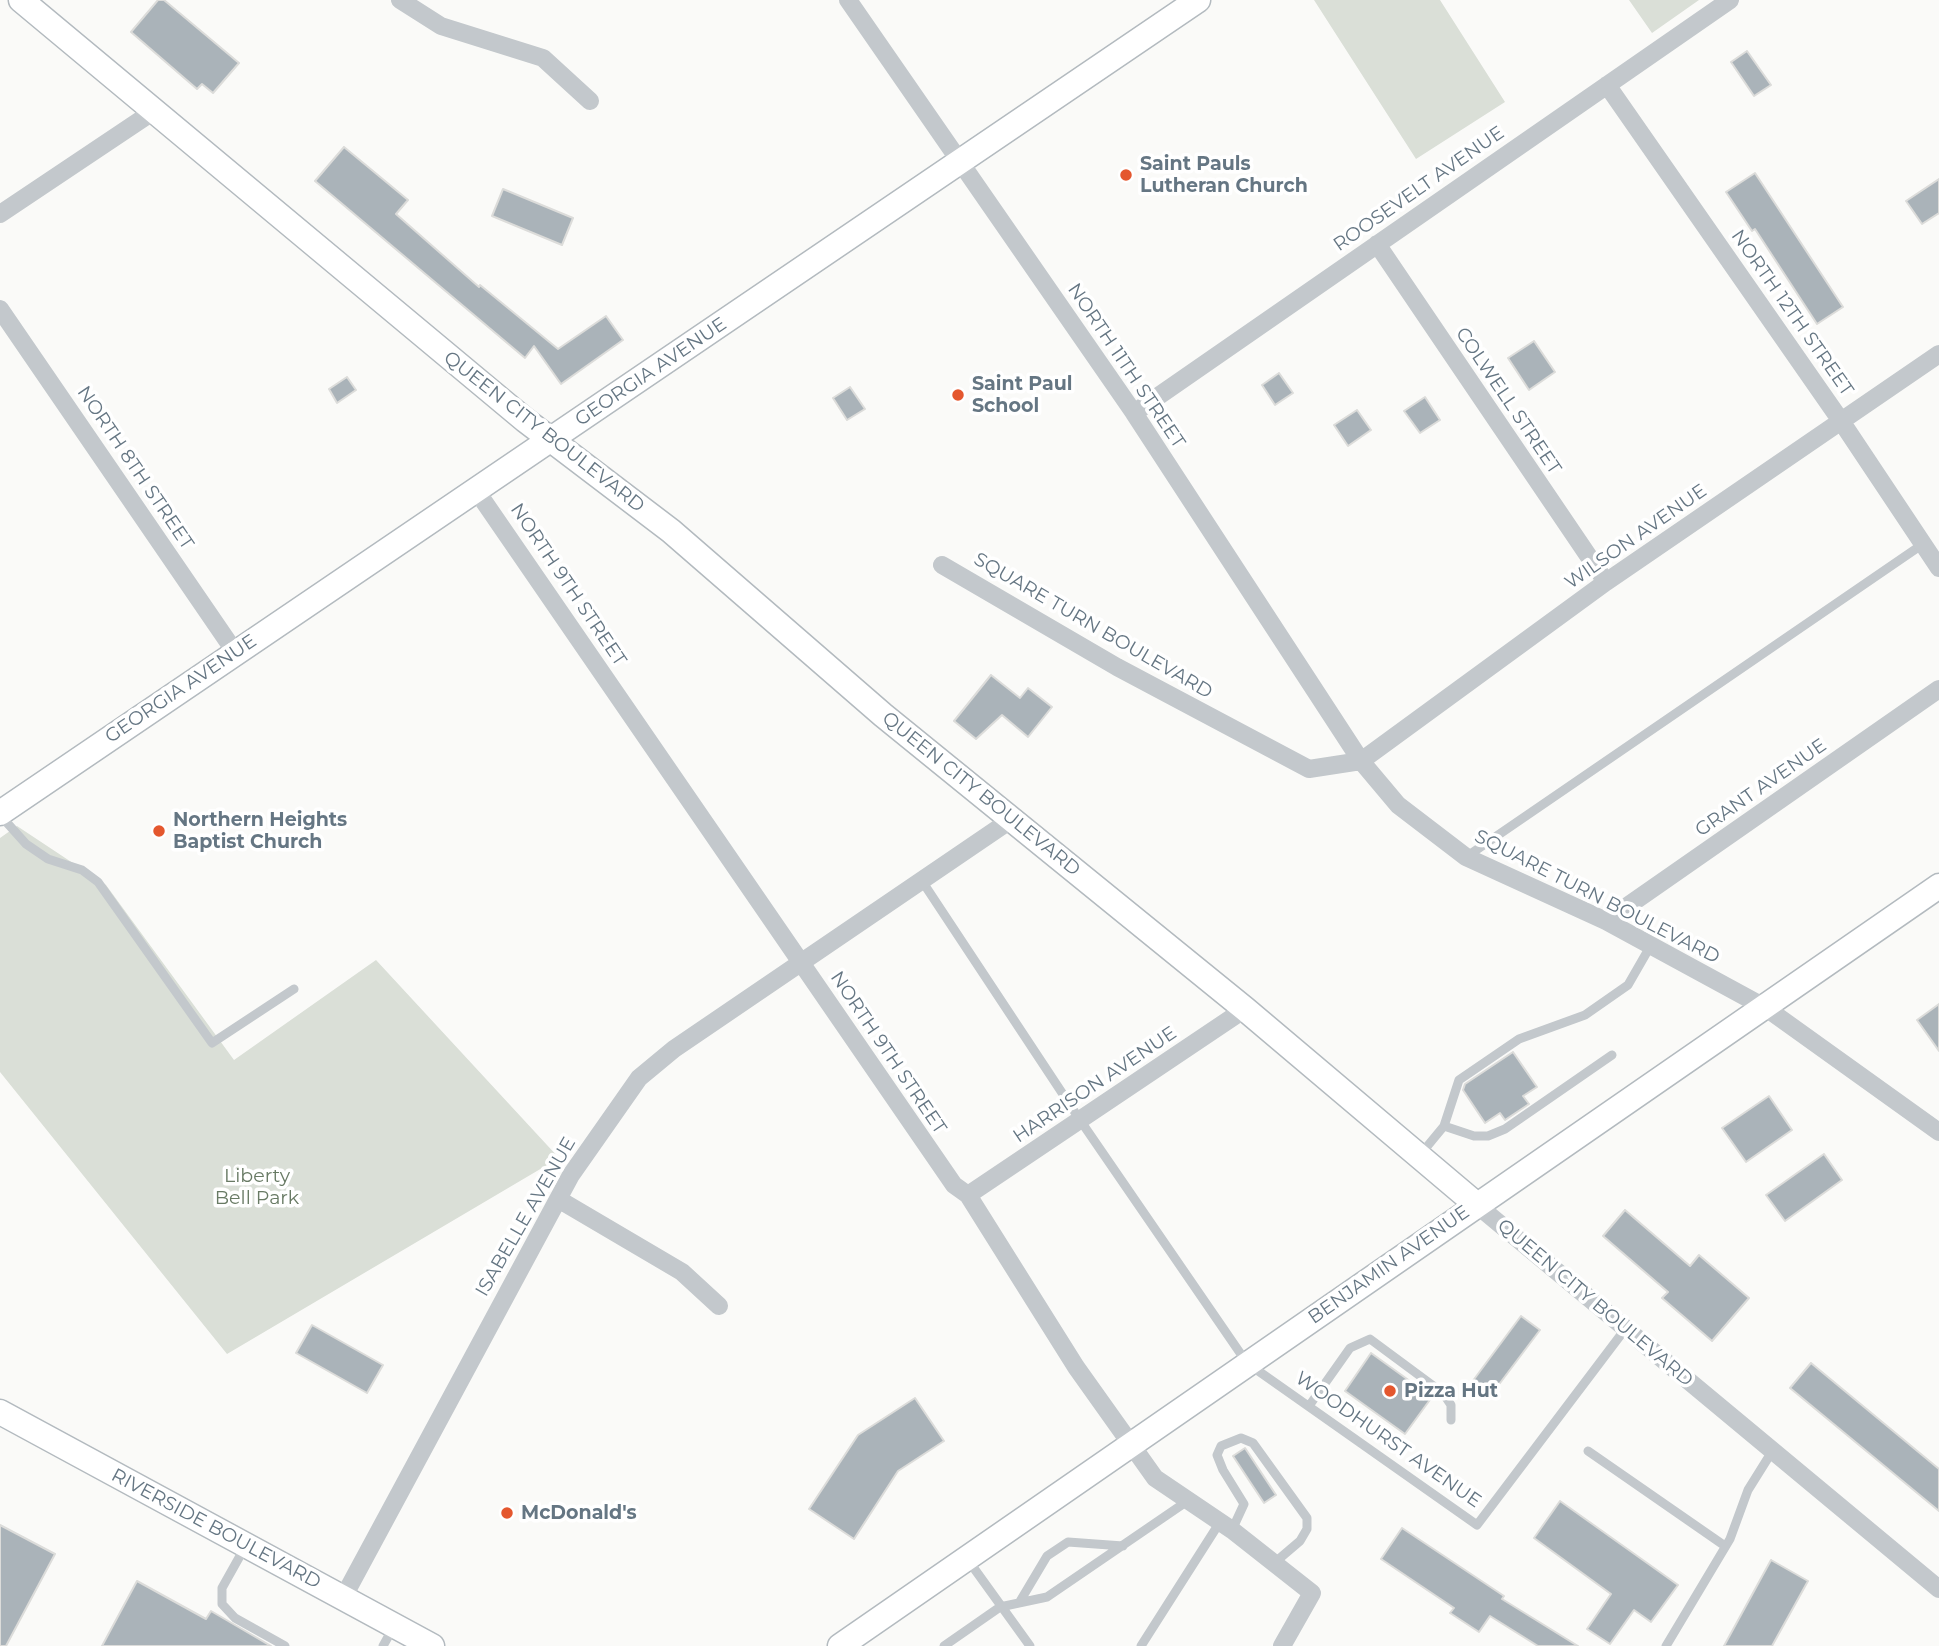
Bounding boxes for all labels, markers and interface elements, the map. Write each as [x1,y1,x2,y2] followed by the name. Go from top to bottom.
[1329,121,1509,257] street label: ROOSEVELT AVENUE
[1140,153,1308,197] place label: Saint Pauls Lutheran Church
[1118,167,1134,183] marker: Saint Pauls Lutheran Church
[1726,226,1858,400] street label: NORTH 12TH STREET
[1062,279,1190,453] street label: NORTH 11TH STREET
[571,313,731,431] street label: GEORGIA AVENUE
[1450,323,1566,479] street label: COLWELL STREET
[439,347,649,517] street label: QUEEN CITY BOULEVARD
[972,373,1072,417] place label: Saint Paul School
[72,382,198,554] street label: NORTH 8TH STREET
[950,387,966,403] marker: Saint Paul School
[1561,480,1711,594] street label: WILSON AVENUE
[505,499,631,671] street label: NORTH 9TH STREET
[970,548,1216,704] street label: SQUARE TURN BOULEVARD
[101,630,261,748] street label: GEORGIA AVENUE
[877,707,1085,881] street label: QUEEN CITY BOULEVARD
[1691,734,1831,842] street label: GRANT AVENUE
[173,809,347,853] place label: Northern Heights Baptist Church
[151,823,167,839] marker: Northern Heights Baptist Church
[1471,825,1723,969] street label: SQUARE TURN BOULEVARD
[825,967,951,1139] street label: NORTH 9TH STREET
[1009,1022,1181,1148] street label: HARRISON AVENUE
[471,1133,581,1301] street label: ISABELLE AVENUE
[215,1165,299,1209] park label: Liberty Bell Park
[1304,1201,1474,1329] street label: BENJAMIN AVENUE
[1492,1214,1698,1392] street label: QUEEN CITY BOULEVARD
[1291,1367,1485,1513] street label: WOODHURST AVENUE
[1404,1380,1498,1402] place label: Pizza Hut
[1382,1383,1398,1399] marker: Pizza Hut
[107,1464,325,1594] street label: RIVERSIDE BOULEVARD
[521,1502,637,1524] place label: McDonald's
[499,1505,515,1521] marker: McDonald's

